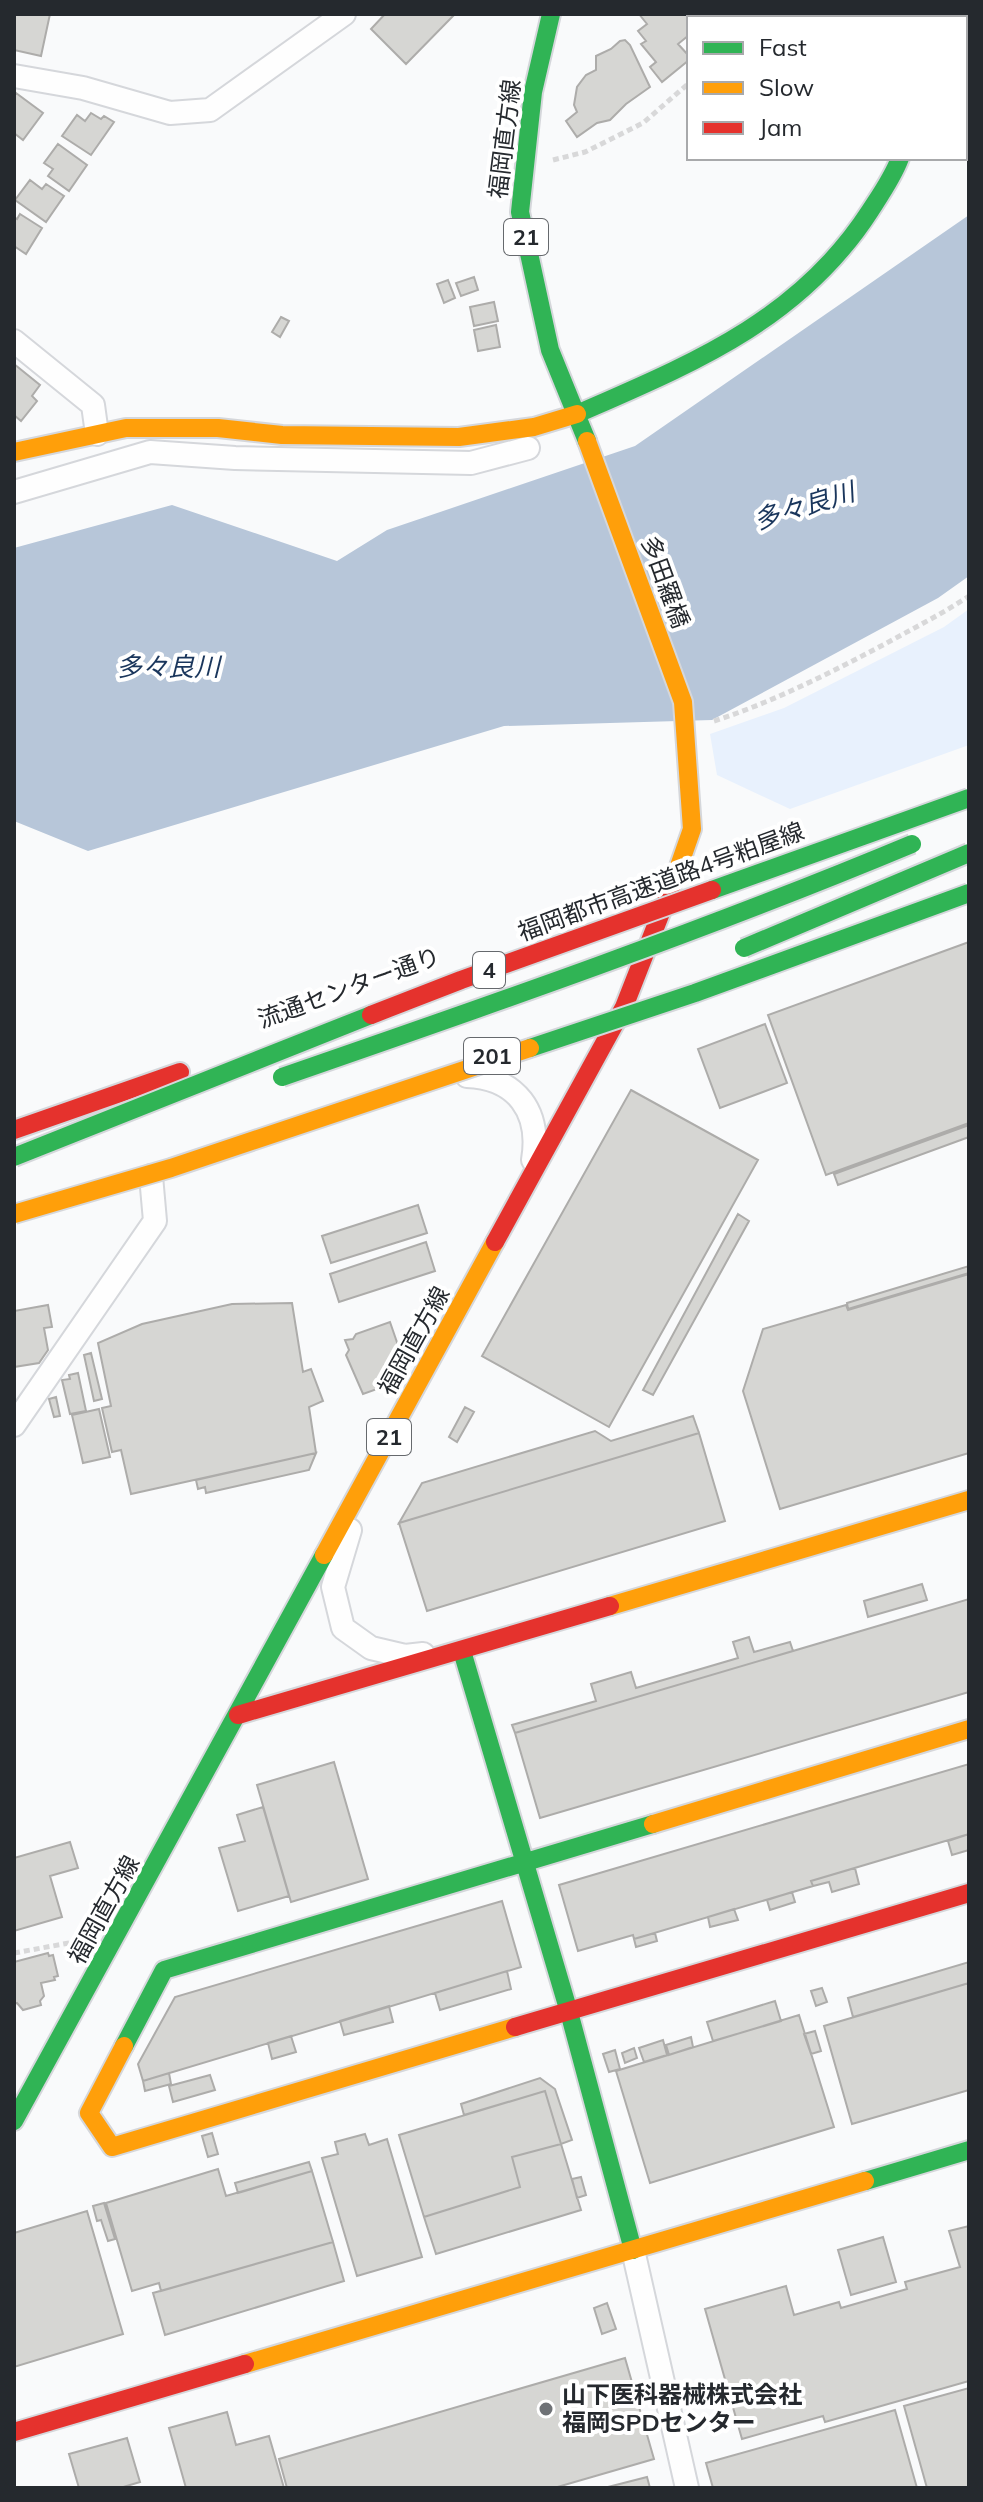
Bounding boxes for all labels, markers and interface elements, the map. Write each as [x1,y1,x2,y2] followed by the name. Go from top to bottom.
[687,16,967,160] legend
[759,32,807,62] text: Fast
[759,72,814,102] text: Slow
[482,77,526,200] street label: 福岡直方線
[759,112,802,142] text: Jam
[504,219,548,255] road number: 21
[749,474,861,537] water label: 多々良川
[635,531,696,632] street label: 多田羅橋
[116,650,223,683] water label: 多々良川
[513,815,808,947] street label: 福岡都市高速道路4号粕屋線
[253,940,444,1034] street label: 流通センター通り
[473,952,505,988] road number: 4
[464,1038,520,1074] road number: 201
[371,1281,455,1400] street label: 福岡直方線
[367,1419,411,1455] road number: 21
[61,1850,145,1969] street label: 福岡直方線
[562,2379,802,2437] place label: 山下医科器械株式会社 福岡SPDセンター
[537,2400,555,2418] marker: 山下医科器械株式会社 福岡SPDセンター

